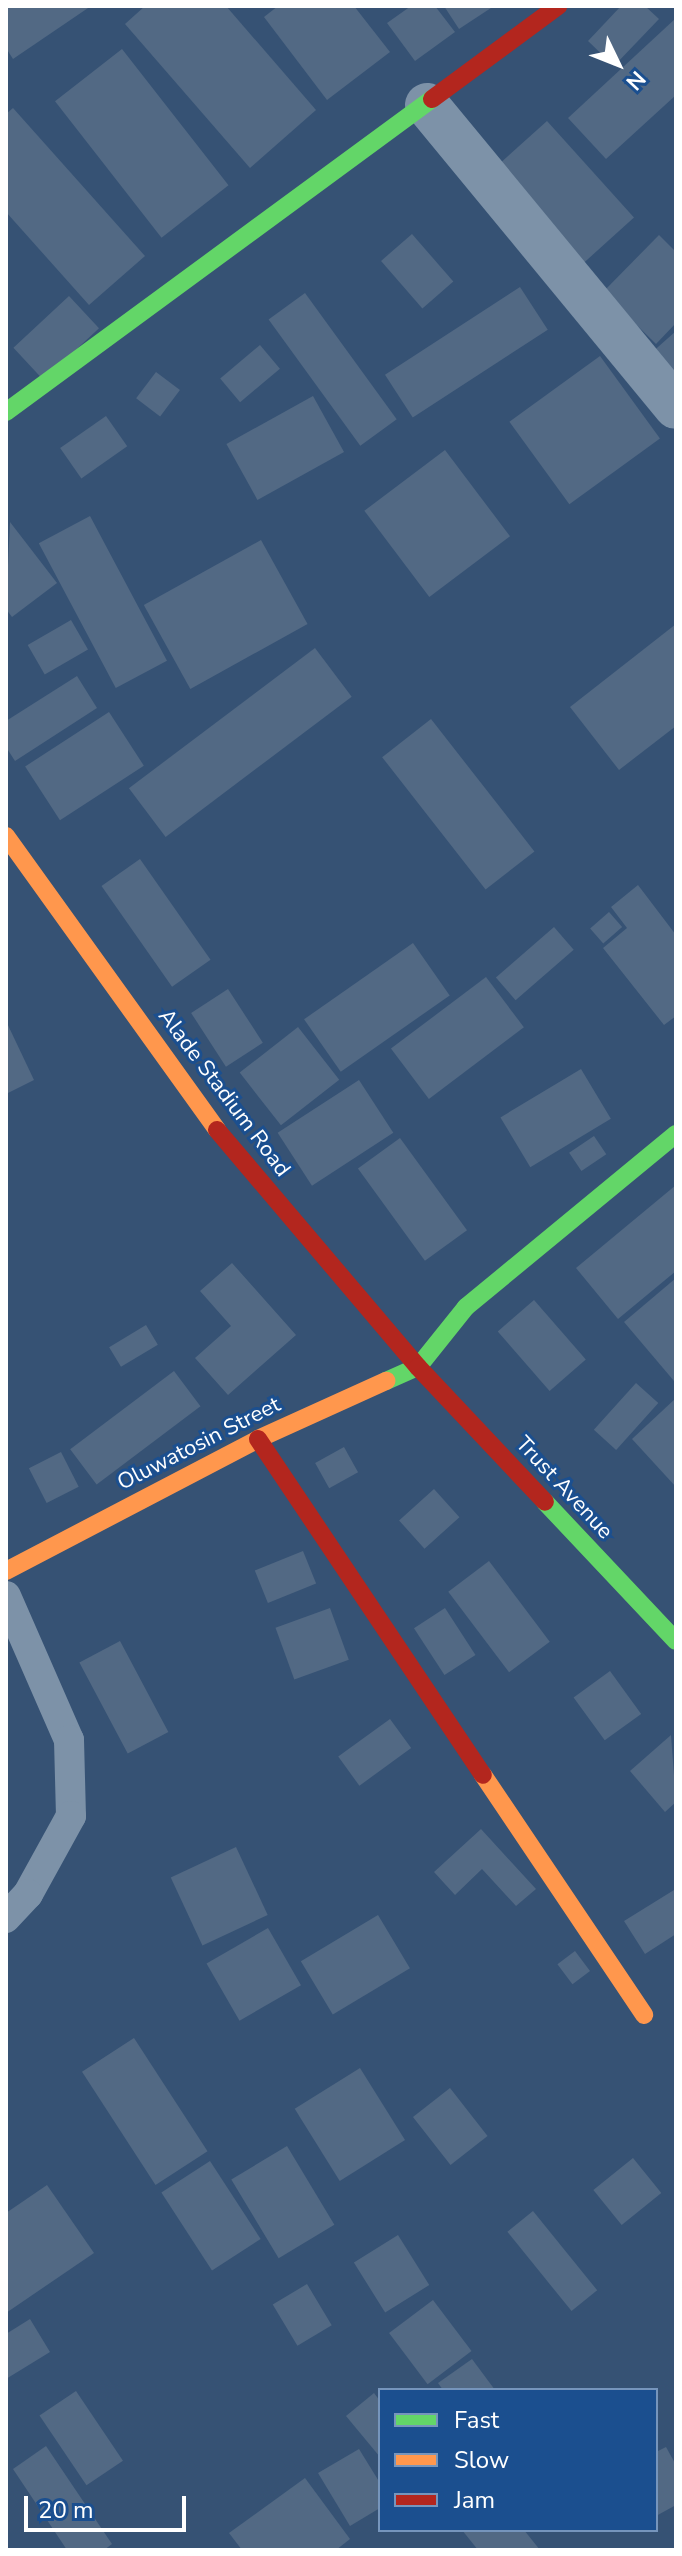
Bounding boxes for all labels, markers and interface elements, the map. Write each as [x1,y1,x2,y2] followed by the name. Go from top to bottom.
[578,24,658,104] north arrow
[619,64,652,97] text: N
[152,1004,296,1182] street label: Alade Stadium Road
[113,1392,285,1496] street label: Oluwatosin Street
[510,1431,618,1545] street label: Trust Avenue
[378,2388,658,2532] legend
[454,2404,499,2436] text: Fast
[454,2444,509,2476] text: Slow
[28,2480,190,2530] scale bar
[454,2484,495,2516] text: Jam
[38,2494,94,2526] text: 20 m

